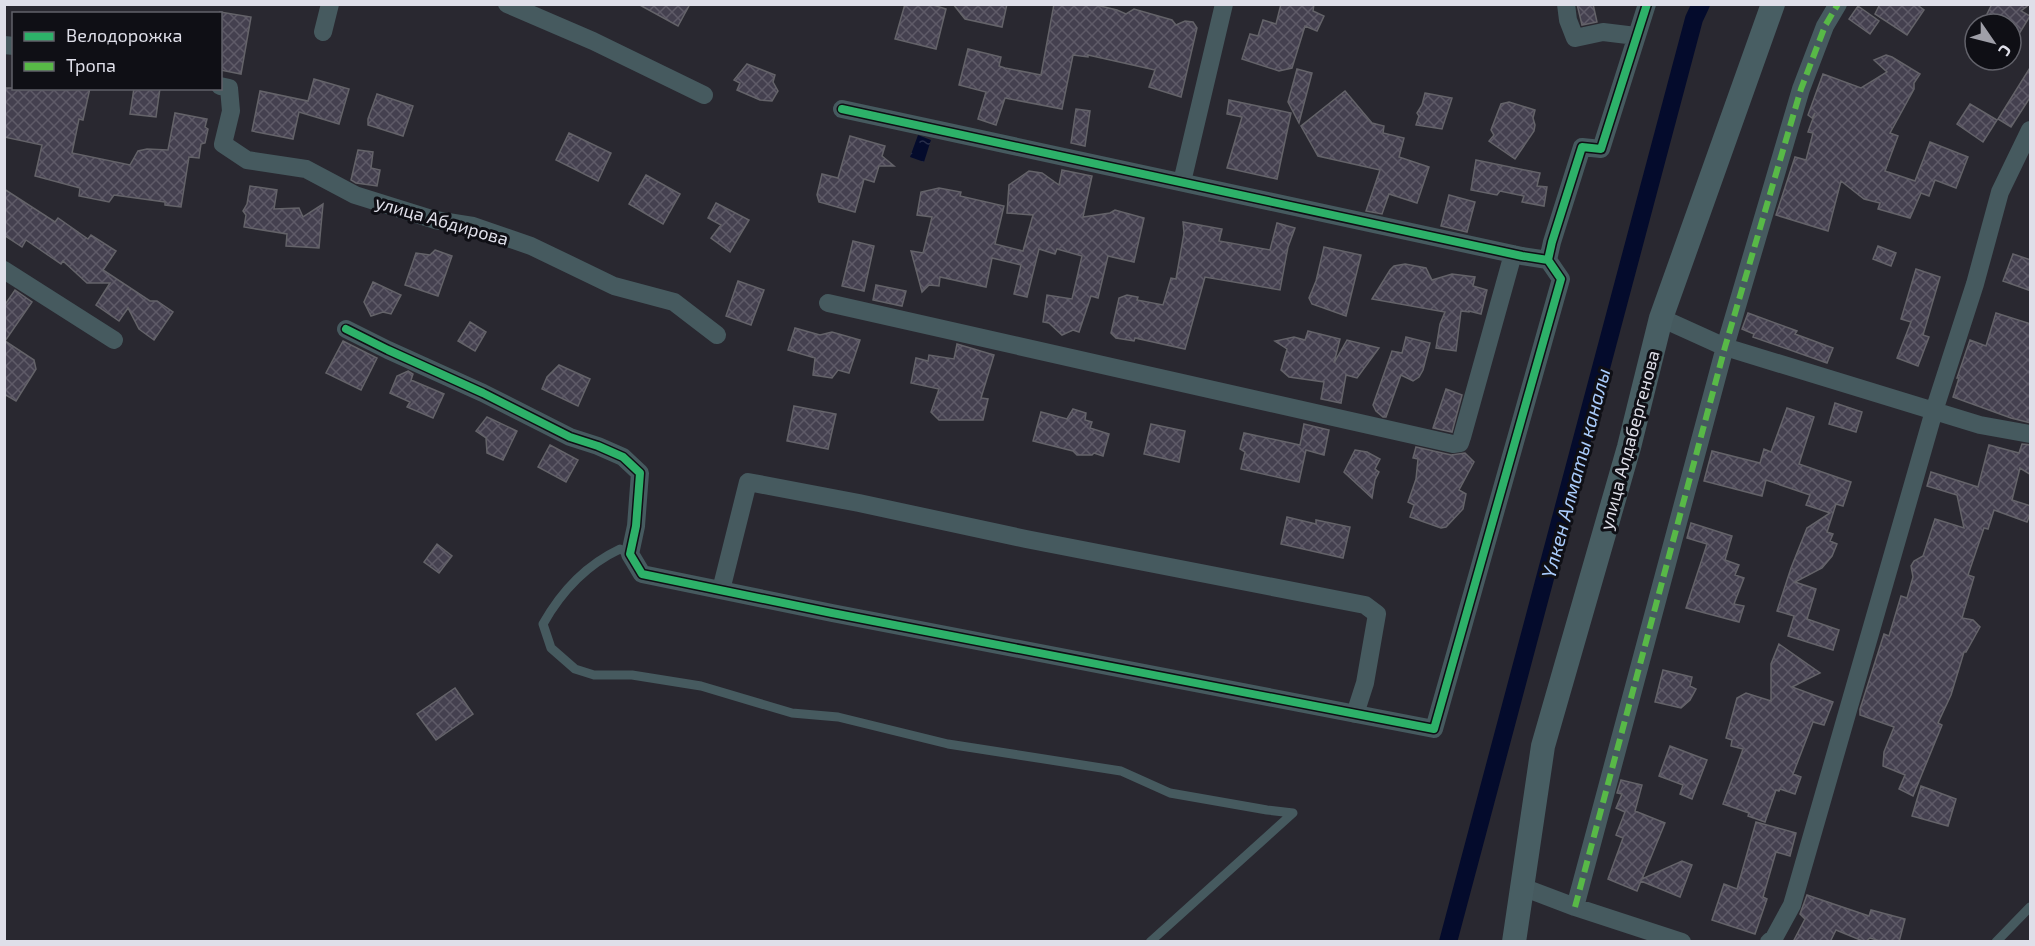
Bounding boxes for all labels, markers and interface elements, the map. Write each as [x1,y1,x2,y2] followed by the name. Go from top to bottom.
[12,12,222,90] legend
[1963,12,2023,72] north arrow
[66,24,182,46] text: Велодорожка
[1995,42,2016,60] text: С
[66,54,116,76] text: Тропа
[373,190,511,250] street label: улица Абдирова
[1594,348,1664,532] street label: улица Алдабергенова
[1535,365,1615,581] water label: Үлкен Алматы каналы

